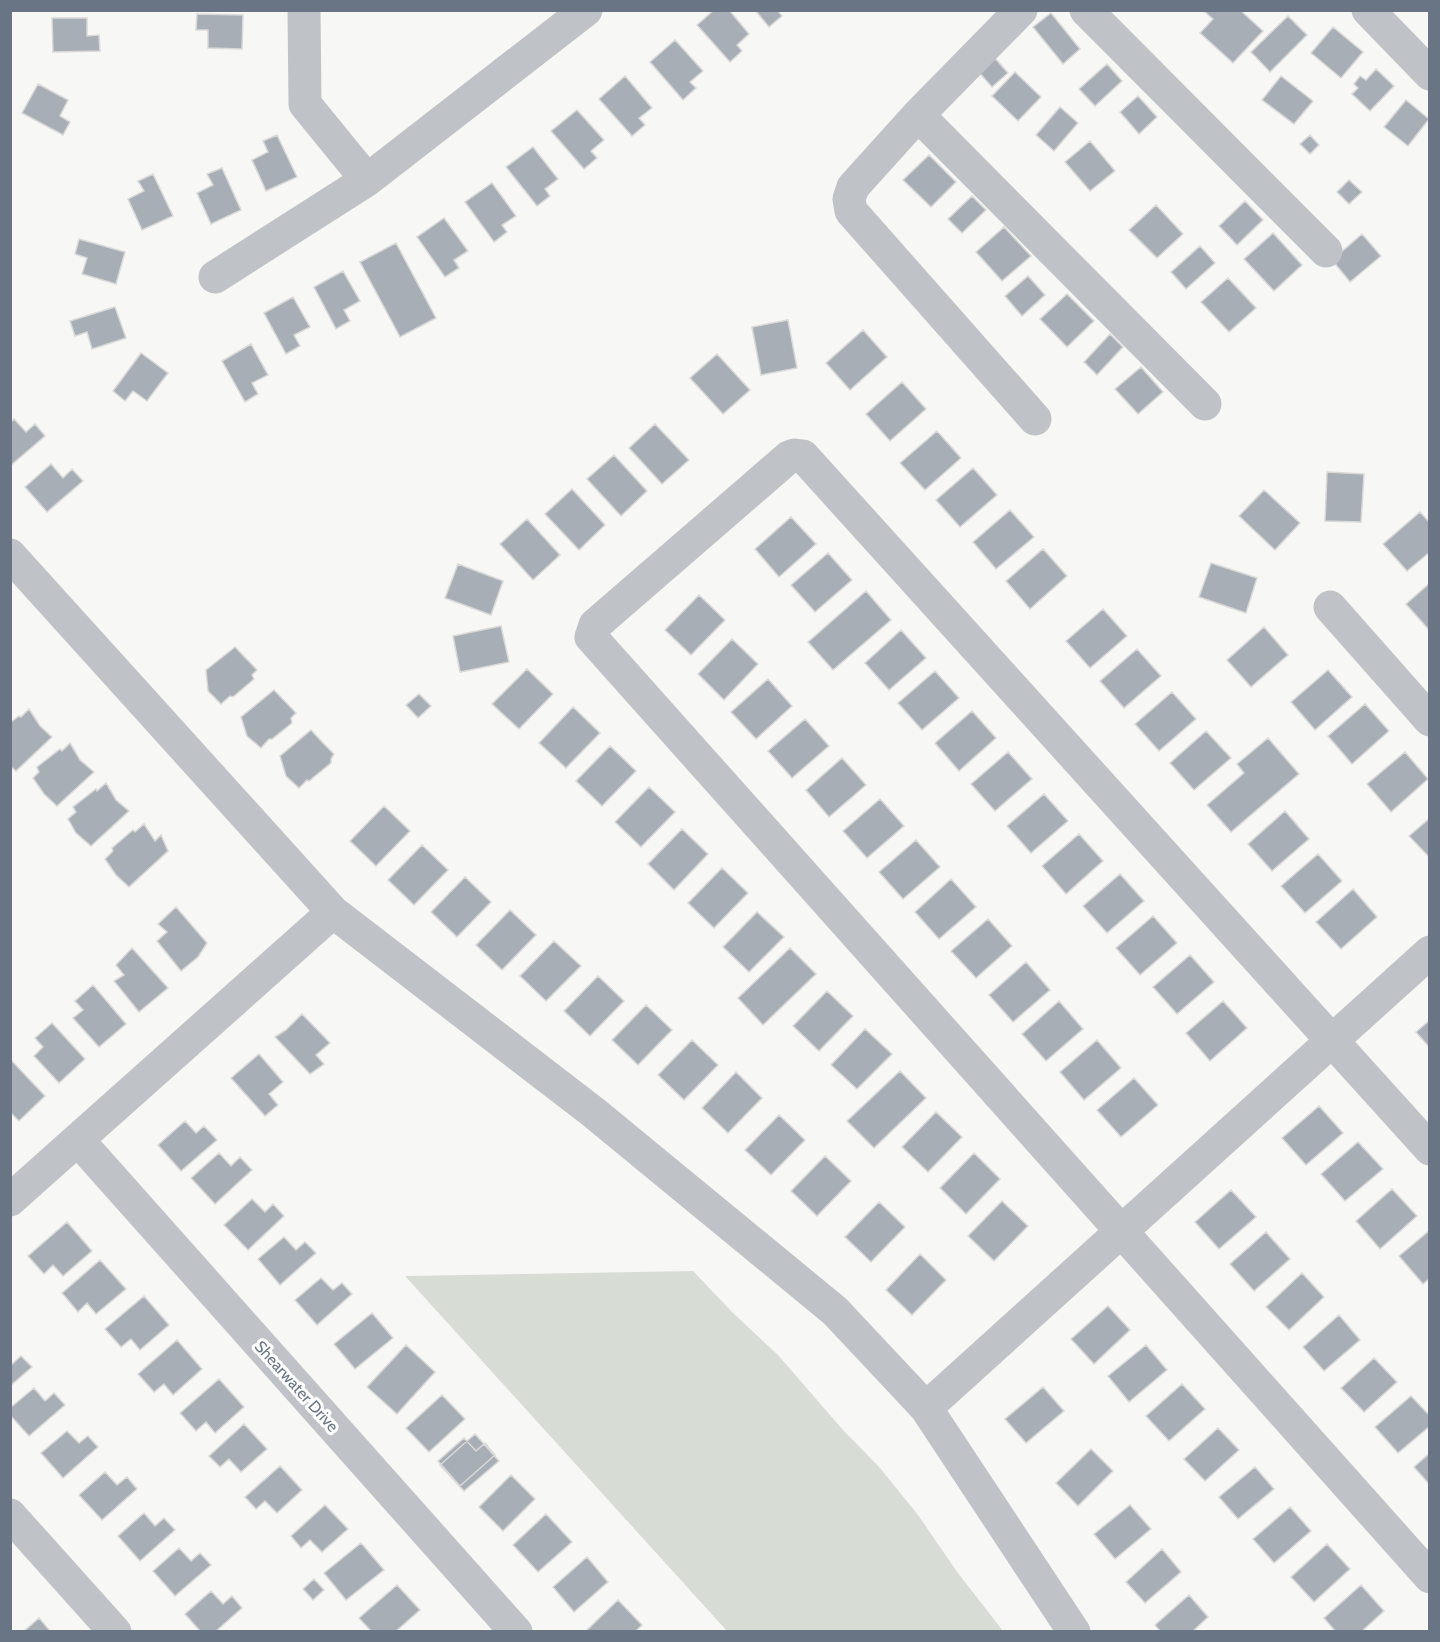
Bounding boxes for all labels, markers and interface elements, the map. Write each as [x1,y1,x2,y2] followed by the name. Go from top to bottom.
[251,1337,342,1436] street label: Shearwater Drive

